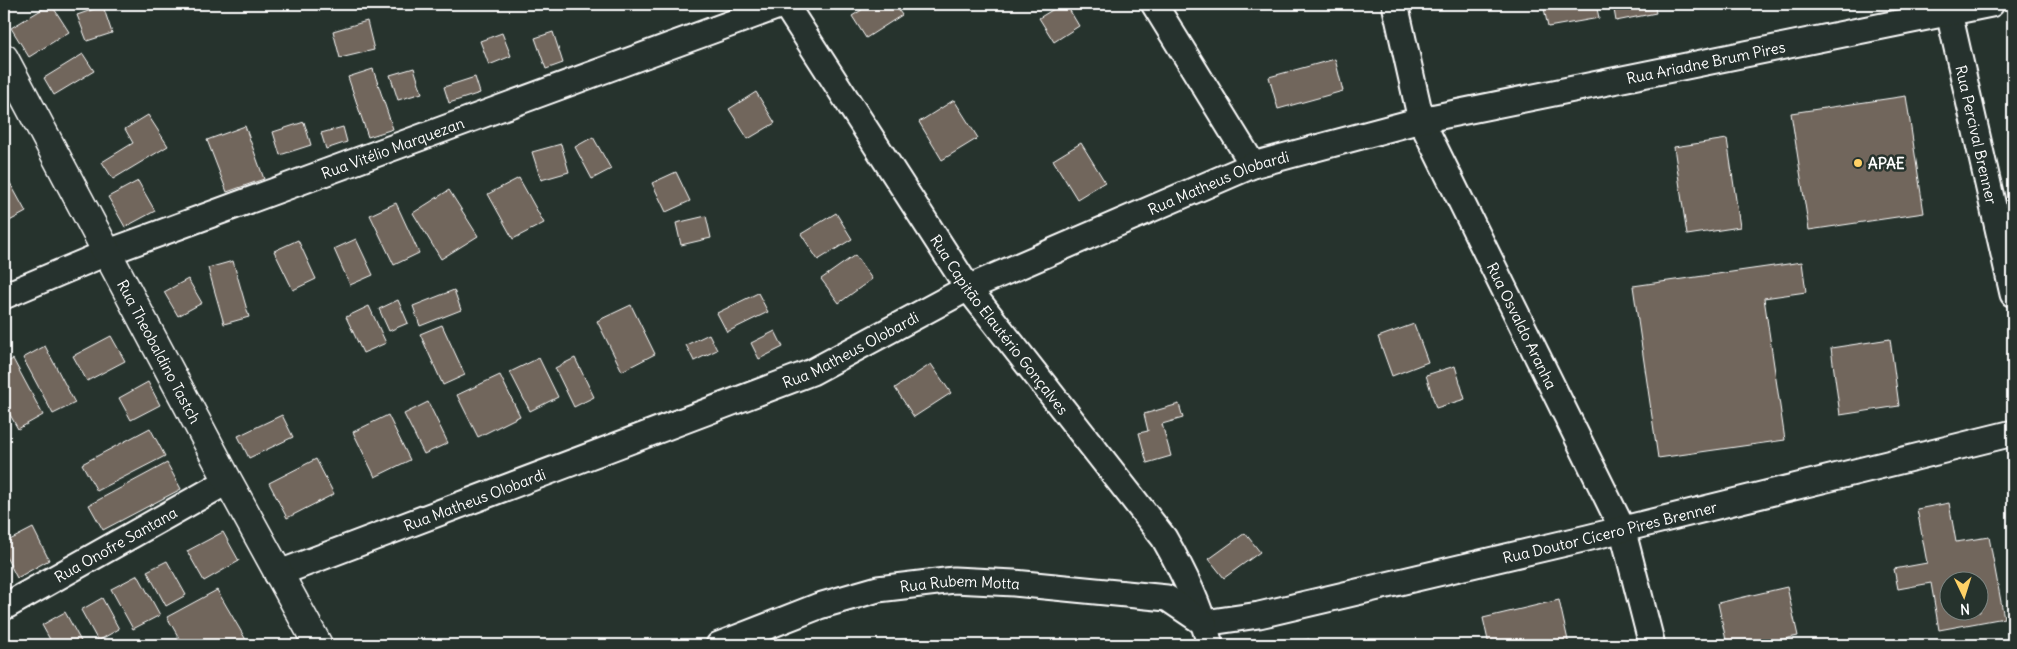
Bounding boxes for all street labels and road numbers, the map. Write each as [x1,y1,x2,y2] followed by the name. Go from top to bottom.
[1625,37,1787,87] street label: Rua Ariadne Brum Pires
[1952,63,2002,206] street label: Rua Percival Brenner
[319,113,467,183] street label: Rua Vitélio Marquezan
[1145,146,1291,219] street label: Rua Matheus Olobardi
[927,231,1073,418] street label: Rua Capitão Elautério Gonçalves
[1483,259,1562,392] street label: Rua Osvaldo Aranha
[114,276,205,427] street label: Rua Theobaldino Tastch
[780,307,922,392] street label: Rua Matheus Olobardi
[401,464,548,535] street label: Rua Matheus Olobardi
[1501,497,1719,567] street label: Rua Doutor Cícero Pires Brenner
[51,502,181,586] street label: Rua Onofre Santana
[899,570,1021,596] street label: Rua Rubem Motta

